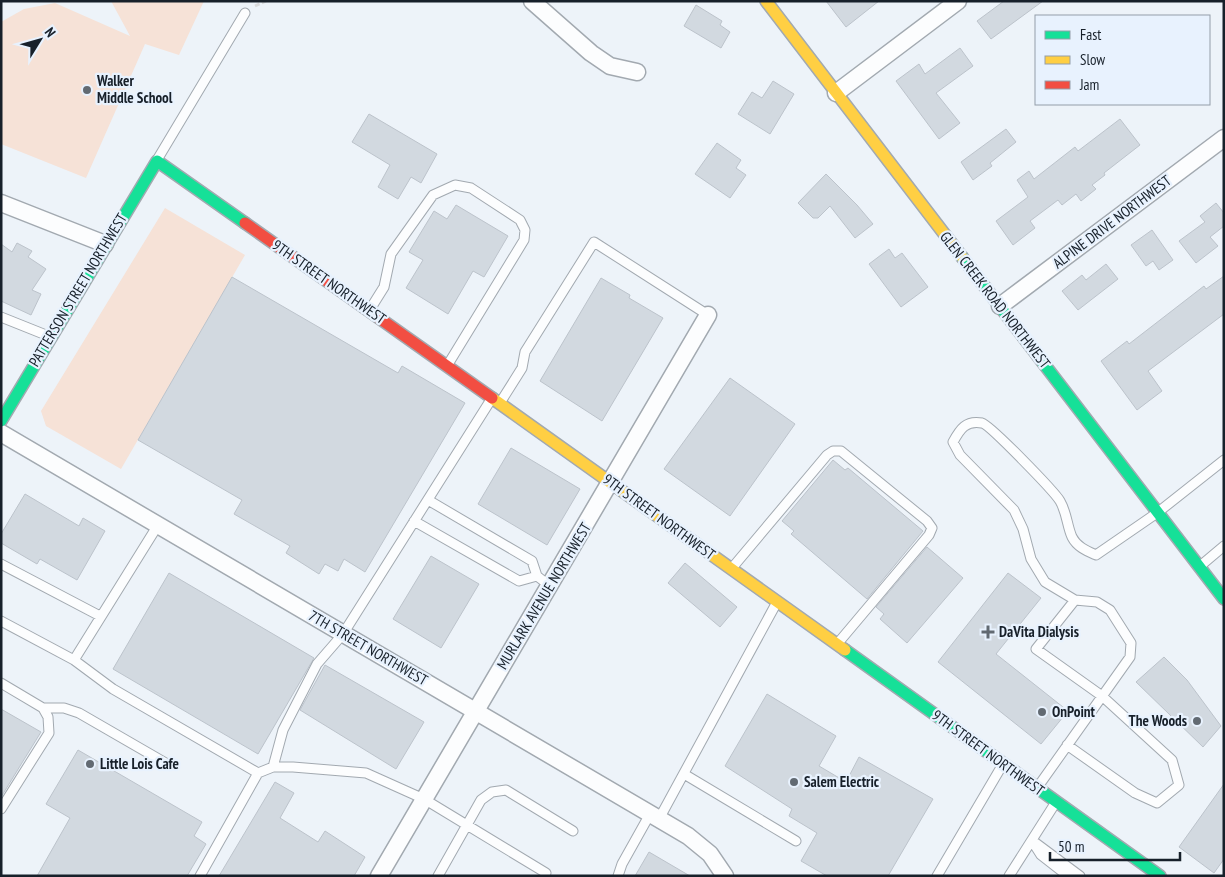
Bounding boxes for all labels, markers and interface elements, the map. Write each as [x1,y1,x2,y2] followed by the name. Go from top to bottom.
[15,15,65,65] north arrow
[1035,15,1210,105] legend
[41,24,60,41] text: N
[1080,25,1101,44] text: Fast
[1080,50,1105,69] text: Slow
[96,71,173,107] place label: Walker Middle School
[1079,75,1099,94] text: Jam
[81,84,93,96] marker: Walker Middle School
[1049,171,1175,272] street label: ALPINE DRIVE NORTHWEST
[24,209,131,370] street label: PATTERSON STREET NORTHWEST
[936,227,1055,372] street label: GLEN CREEK ROAD NORTHWEST
[269,235,390,328] street label: 9TH STREET NORTHWEST
[599,469,720,564] street label: 9TH STREET NORTHWEST
[492,519,595,672] street label: MURLARK AVENUE NORTHWEST
[305,606,431,690] street label: 7TH STREET NORTHWEST
[999,622,1079,641] place label: DaVita Dialysis
[981,625,995,639] marker: DaVita Dialysis
[1052,702,1096,721] place label: OnPoint
[928,705,1049,800] street label: 9TH STREET NORTHWEST
[1036,706,1048,718] marker: OnPoint
[1129,711,1187,730] place label: The Woods
[1191,715,1203,727] marker: The Woods
[100,754,179,773] place label: Little Lois Cafe
[84,758,96,770] marker: Little Lois Cafe
[804,772,880,791] place label: Salem Electric
[788,776,800,788] marker: Salem Electric
[1050,830,1180,862] scale bar
[1058,837,1084,856] text: 50 m

